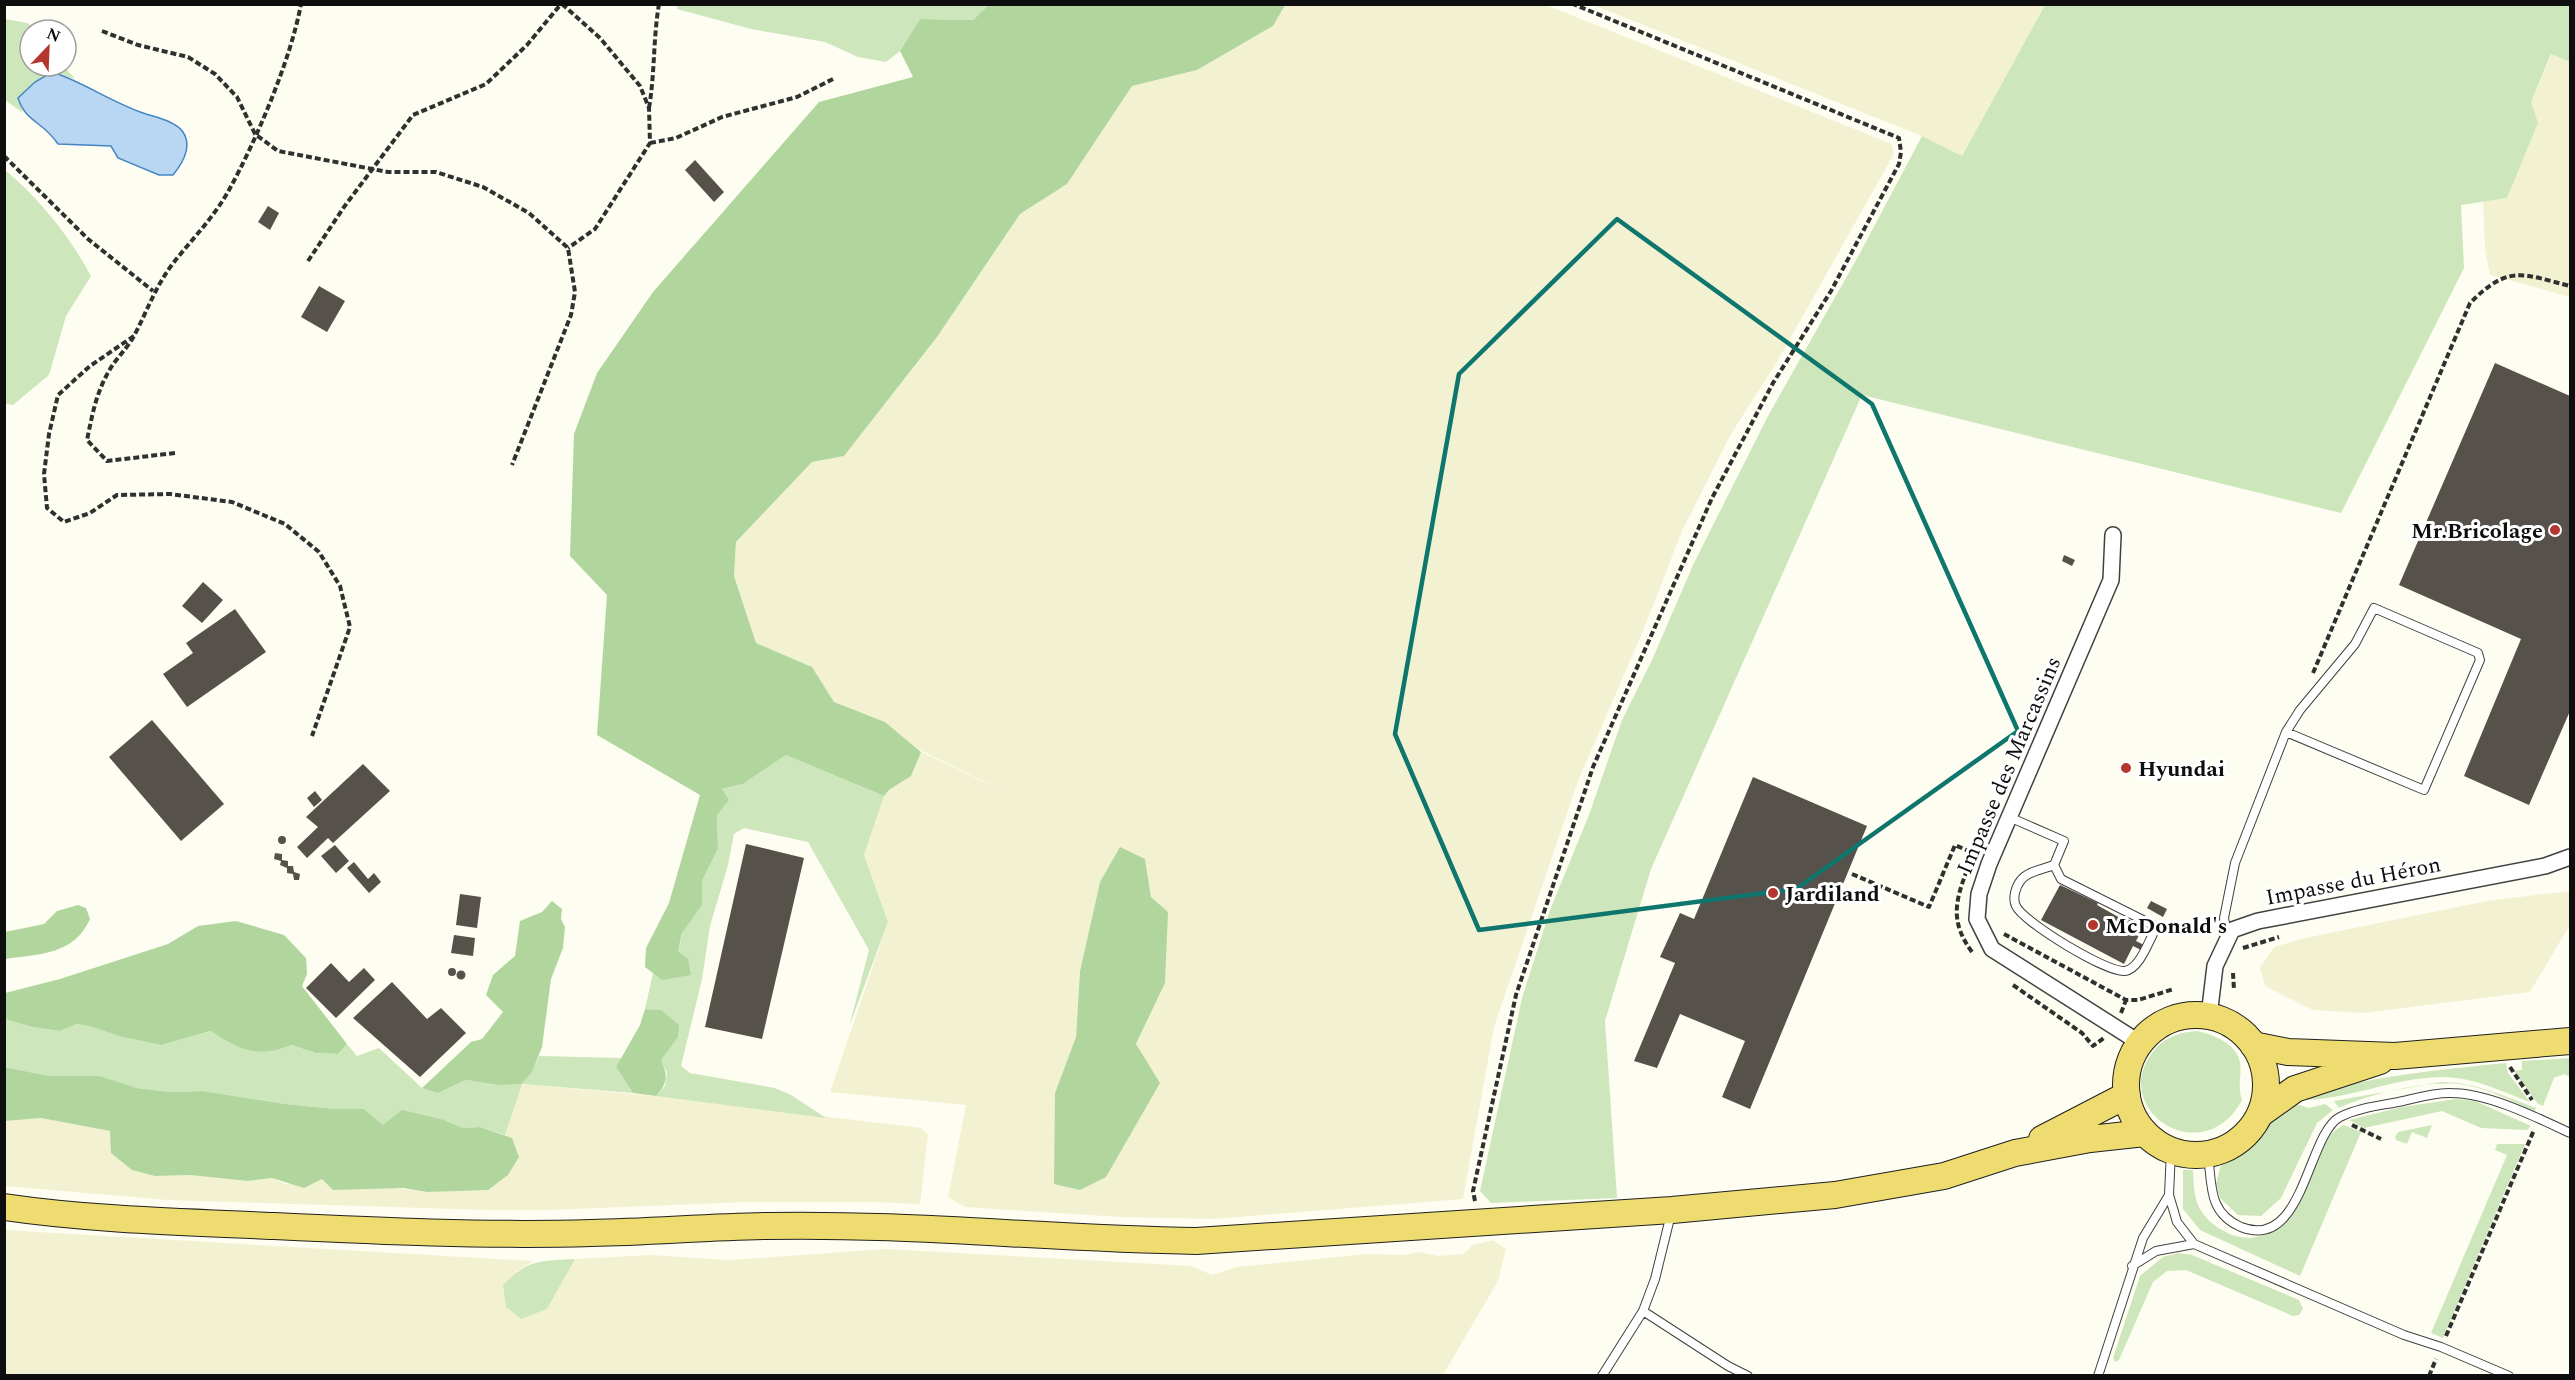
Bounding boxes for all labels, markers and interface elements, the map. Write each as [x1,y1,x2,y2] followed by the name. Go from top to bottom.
[18,18,78,78] north arrow
[43,22,64,49] text: N
[2411,515,2543,548] place label: Mr.Bricolage
[2548,523,2562,537] marker: Mr.Bricolage
[1949,652,2070,880] street label: Impasse des Marcassins
[2138,753,2225,786] place label: Hyundai
[2119,761,2133,775] marker: Hyundai
[2263,848,2444,915] street label: Impasse du Héron
[1785,878,1880,911] place label: Jardiland
[1766,886,1780,900] marker: Jardiland
[2105,910,2227,943] place label: McDonald's
[2086,918,2100,932] marker: McDonald's

